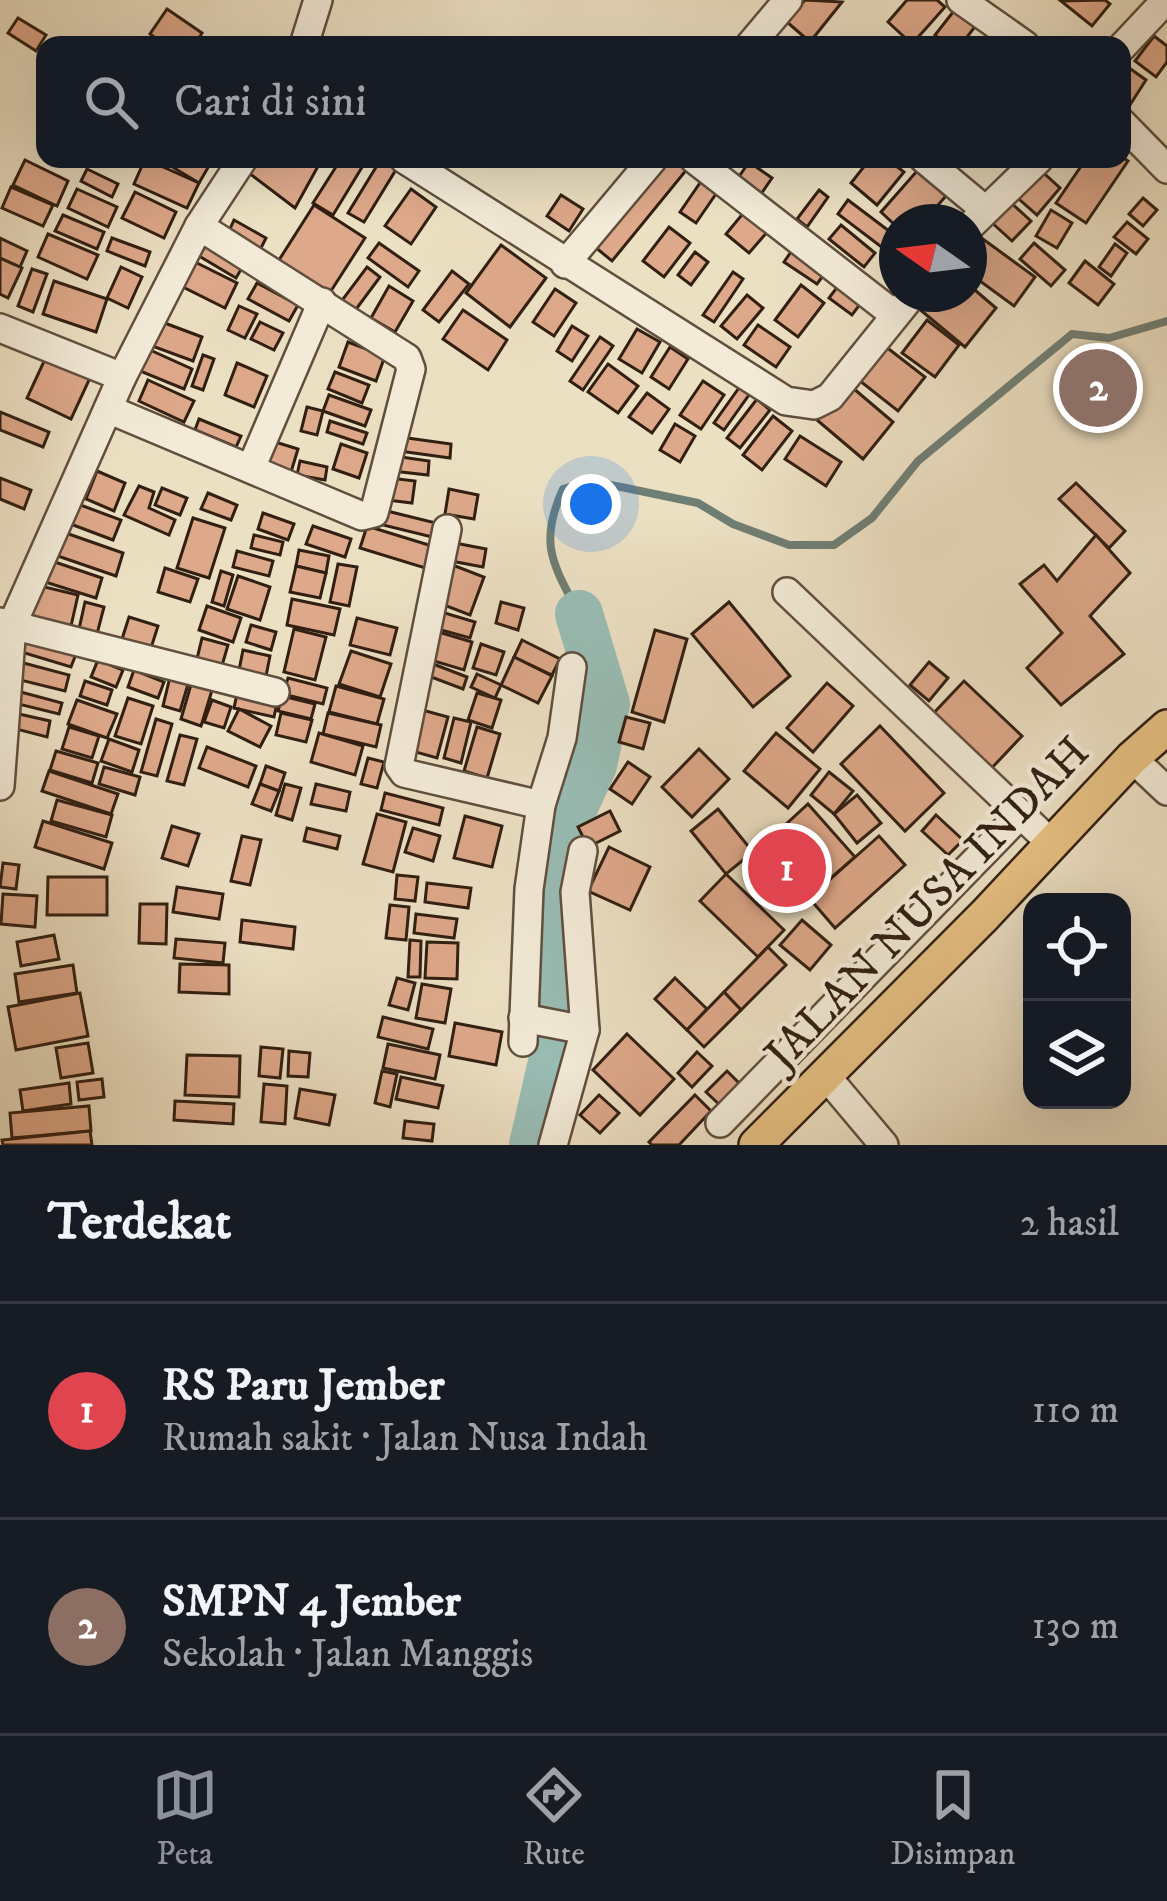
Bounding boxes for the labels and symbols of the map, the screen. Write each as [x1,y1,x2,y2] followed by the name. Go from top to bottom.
[879,204,987,312] north arrow
[1059,343,1137,433] pin: 2
[561,474,621,534] your location
[751,725,1102,1086] street label: JALAN NUSA INDAH
[748,823,826,913] pin: 1

